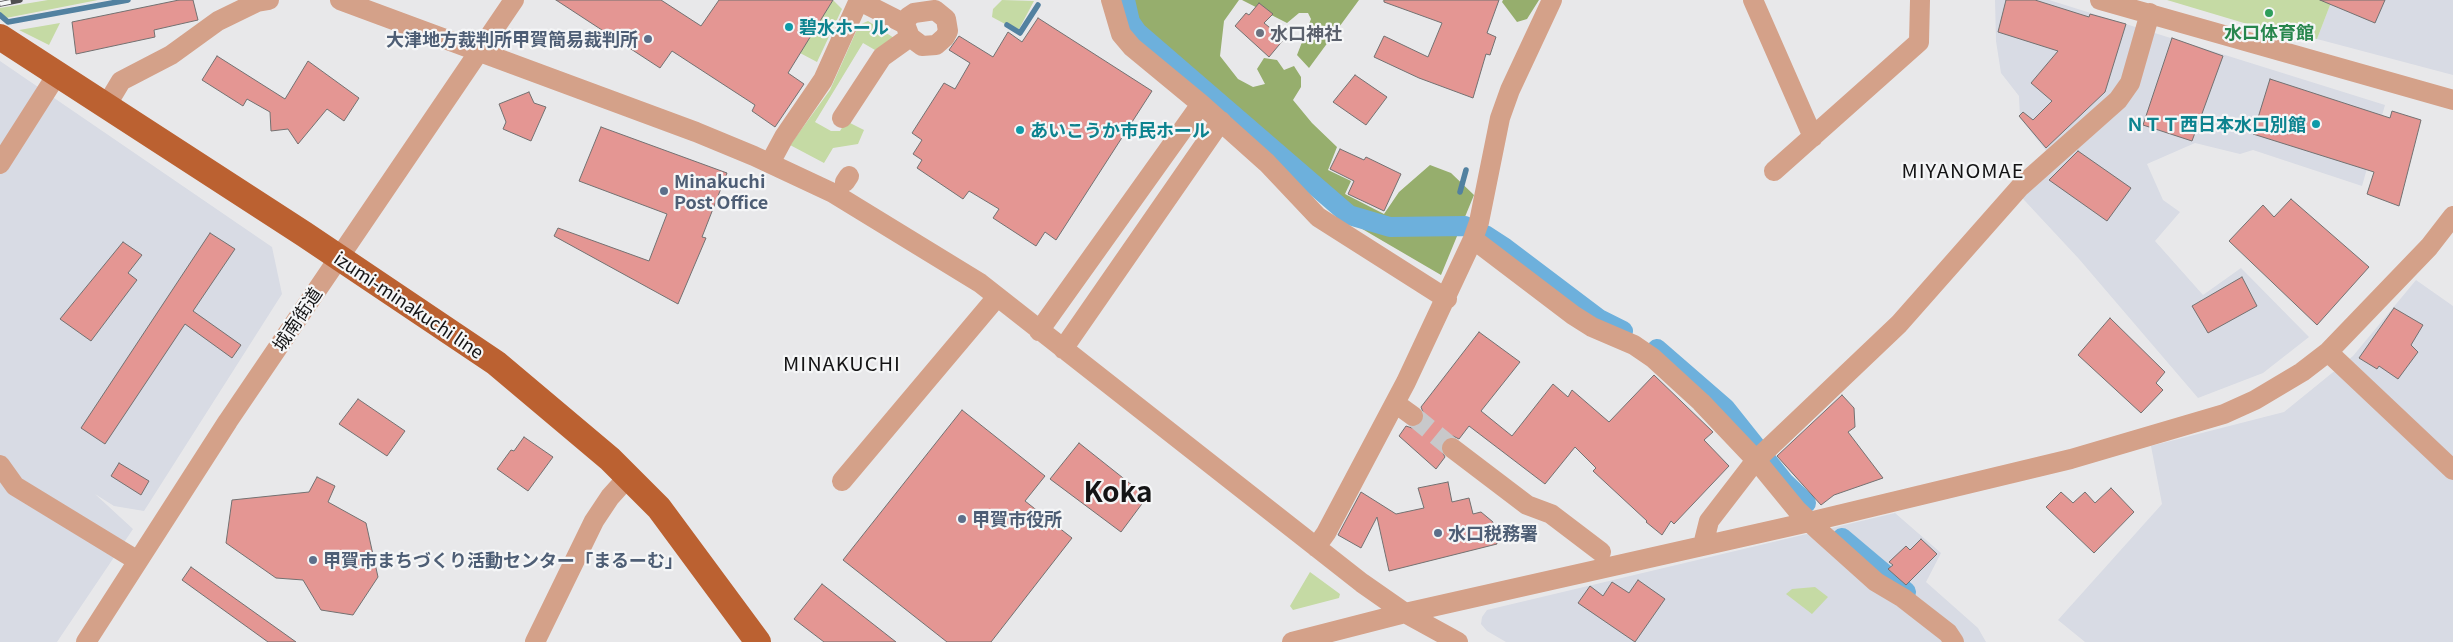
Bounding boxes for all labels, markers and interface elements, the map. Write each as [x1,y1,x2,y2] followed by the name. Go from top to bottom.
[2263,7,2275,19] marker: 水口体育館
[799,16,889,38] place label: 碧水ホール
[783,21,795,33] marker: 碧水ホール
[2224,21,2314,43] place label: 水口体育館
[1270,22,1342,44] place label: 水口神社
[1254,27,1266,39] marker: 水口神社
[386,28,638,50] place label: 大津地方裁判所甲賀簡易裁判所
[642,33,654,45] marker: 大津地方裁判所甲賀簡易裁判所
[2126,113,2306,135] place label: ＮＴＴ西日本水口別館
[2310,118,2322,130] marker: ＮＴＴ西日本水口別館
[1030,119,1210,141] place label: あいこうか市民ホール
[1014,124,1026,136] marker: あいこうか市民ホール
[1900,158,2026,182] district label: MIYANOMAE
[674,170,768,212] place label: Minakuchi Post Office
[658,185,670,197] marker: Minakuchi Post Office
[330,247,488,363] street label: izumi-minakuchi line
[268,283,326,355] street label: 城南街道
[782,351,902,375] district label: MINAKUCHI
[1083,474,1153,508] district label: Koka
[972,508,1062,530] place label: 甲賀市役所
[956,513,968,525] marker: 甲賀市役所
[1448,522,1538,544] place label: 水口税務署
[1432,527,1444,539] marker: 水口税務署
[323,549,683,571] place label: 甲賀市まちづくり活動センター「まるーむ」
[307,554,319,566] marker: 甲賀市まちづくり活動センター「まるーむ」

